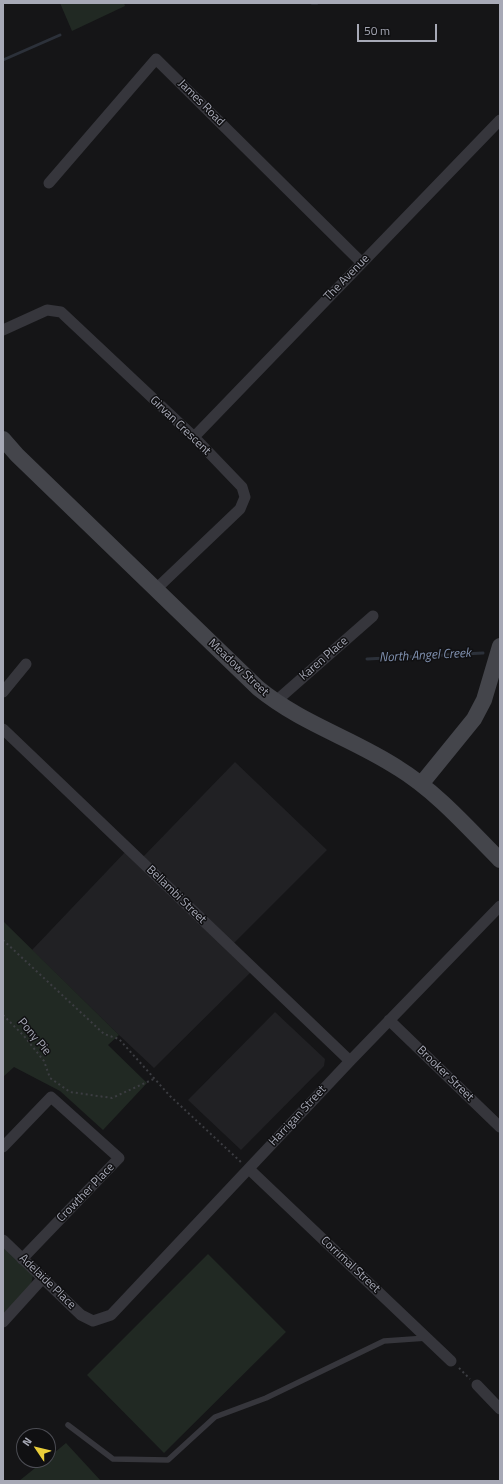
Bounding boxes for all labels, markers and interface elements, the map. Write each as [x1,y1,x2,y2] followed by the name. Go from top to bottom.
[359,16,439,42] scale bar
[364,21,390,40] text: 50 m
[175,77,227,129] street label: James Road
[321,252,373,304] street label: The Avenue
[147,393,213,459] street label: Girvan Crescent
[297,634,351,684] street label: Karen Place
[205,636,271,700] street label: Meadow Street
[379,646,471,666] water label: North Angel Creek
[143,863,209,927] street label: Bellambi Street
[14,1016,54,1058] street label: Pony Pie
[414,1043,476,1105] street label: Brooker Street
[266,1083,330,1149] street label: Harrigan Street
[54,1160,118,1226] street label: Crowther Place
[317,1234,383,1296] street label: Corrimal Street
[16,1251,78,1313] street label: Adelaide Place
[16,1428,56,1468] north arrow
[18,1434,36,1449] text: N

